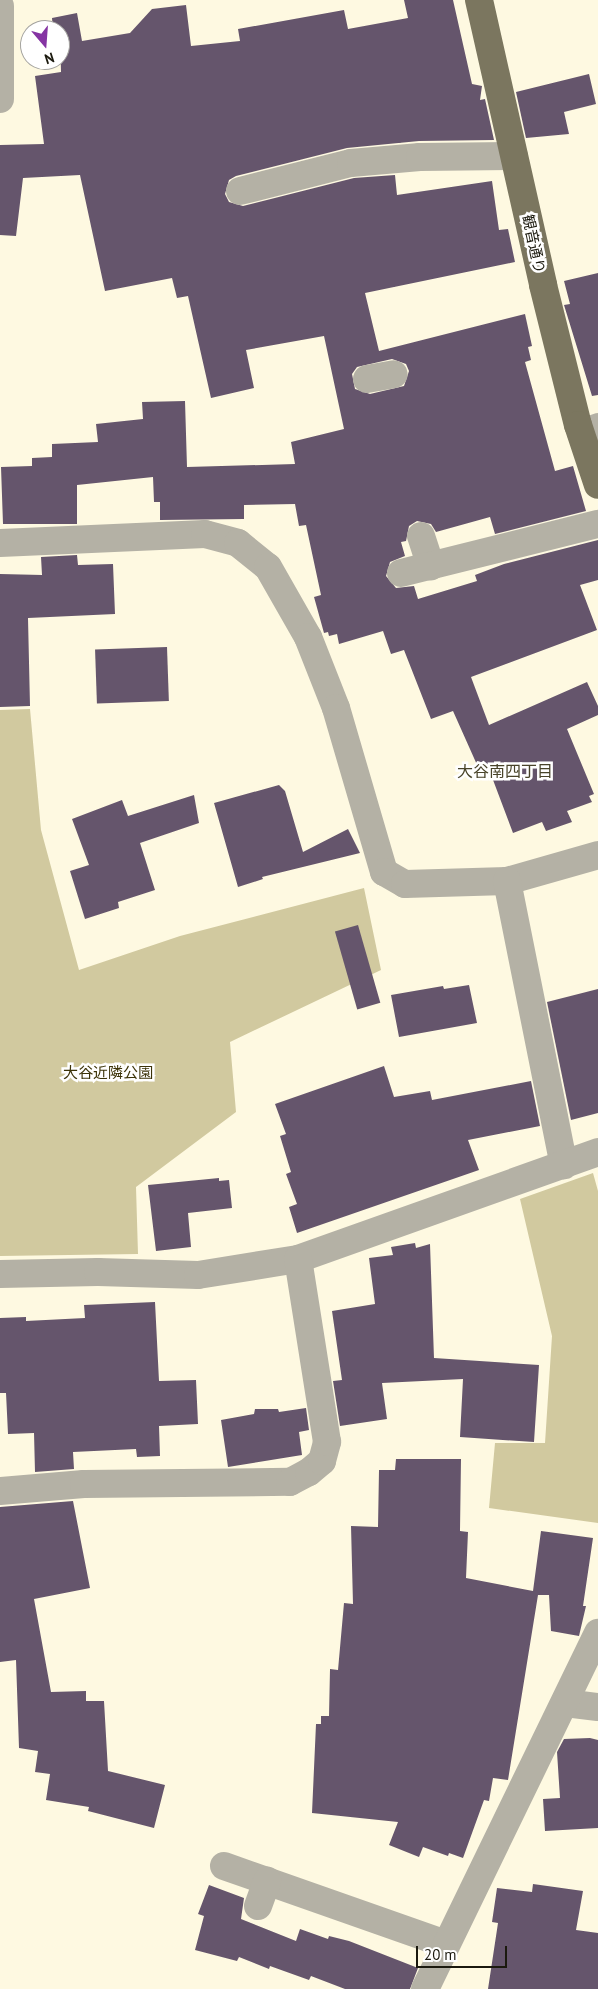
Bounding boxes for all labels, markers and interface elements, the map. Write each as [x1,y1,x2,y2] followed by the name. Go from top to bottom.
[20,20,70,70] north arrow
[42,48,56,68] text: N
[519,213,549,275] street label: 観音通り
[457,761,553,781] district label: 大谷南四丁目
[63,1064,153,1082] park label: 大谷近隣公園
[418,1936,509,1968] scale bar
[424,1945,457,1964] text: 20 m

